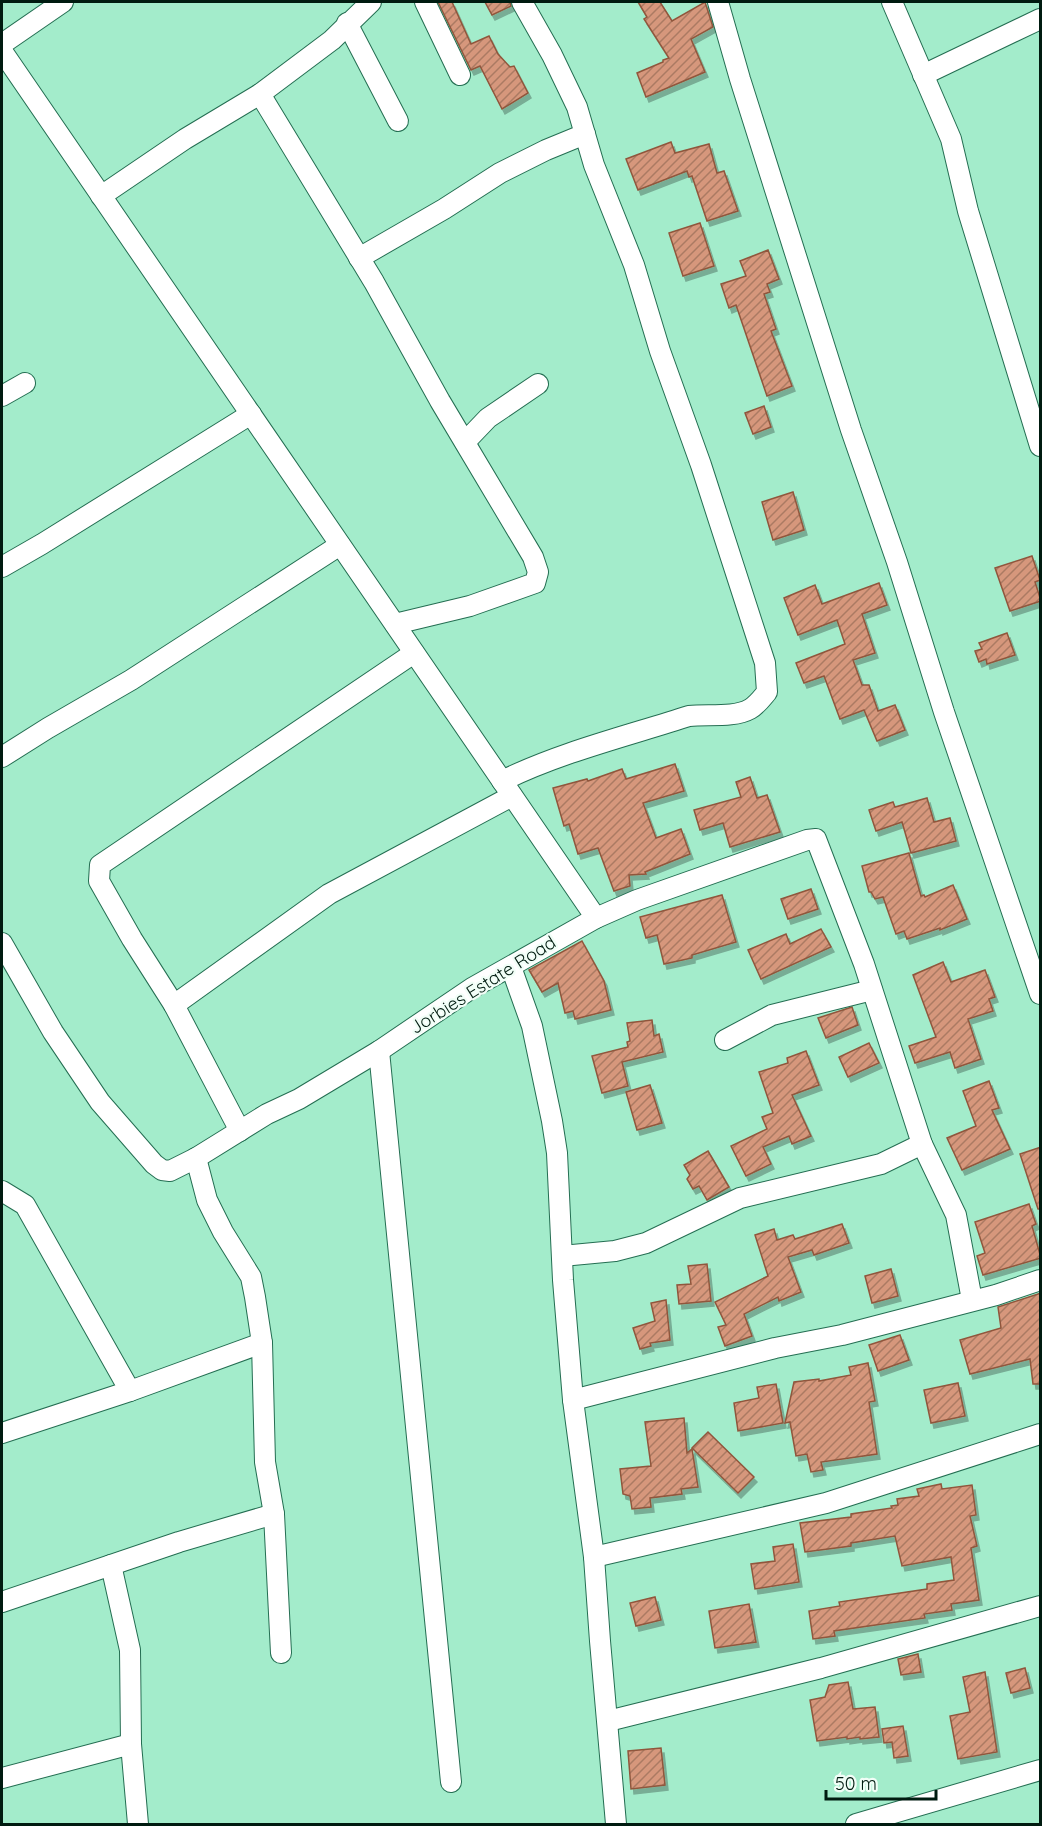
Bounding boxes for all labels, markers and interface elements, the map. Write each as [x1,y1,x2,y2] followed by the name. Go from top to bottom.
[405,930,560,1039] street label: Jorbies Estate Road
[826,1763,936,1801] scale bar
[835,1772,877,1795] text: 50 m

